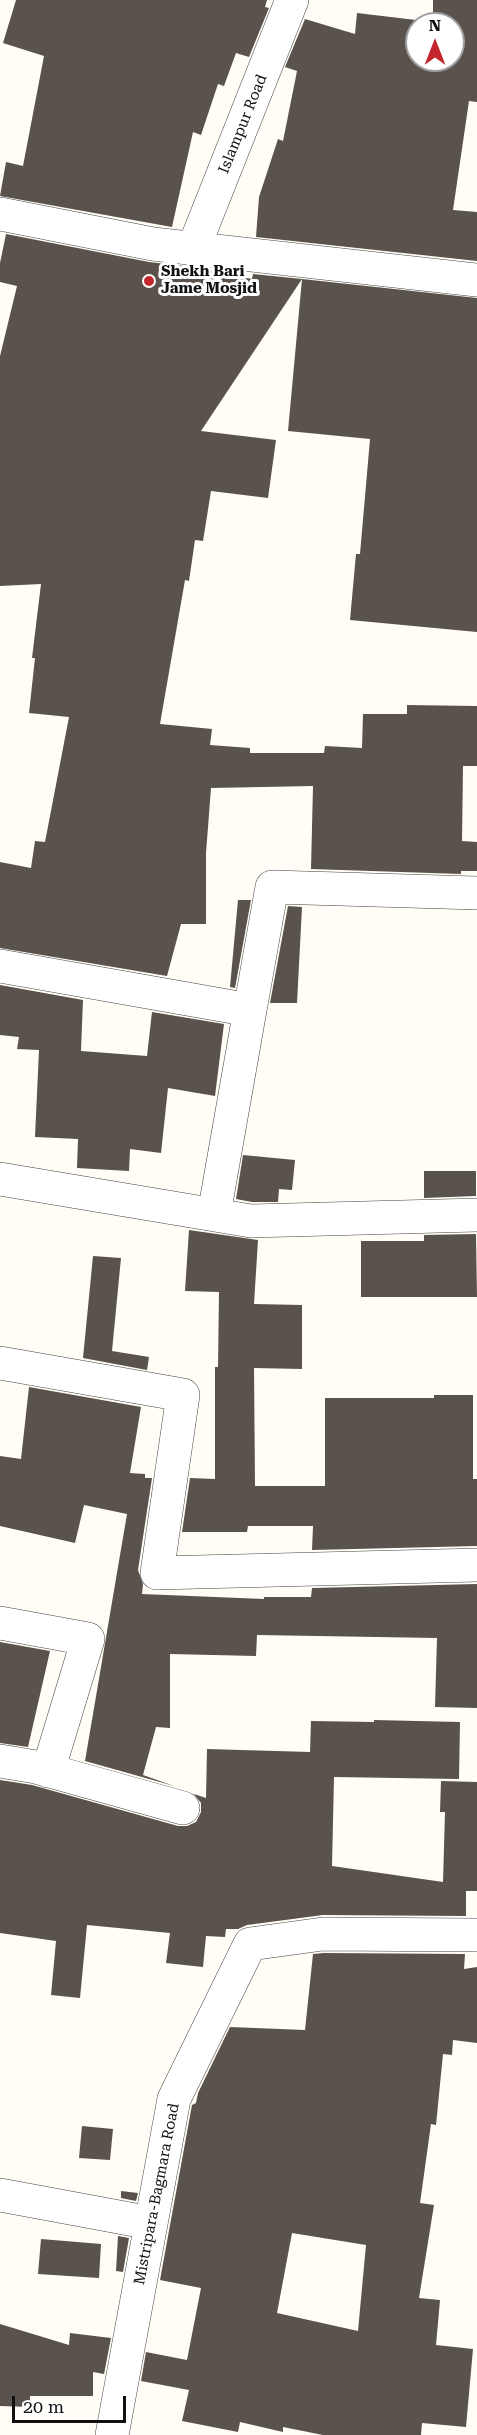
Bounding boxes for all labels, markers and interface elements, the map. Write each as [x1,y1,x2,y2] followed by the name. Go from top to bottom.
[405,12,465,72] north arrow
[429,16,441,35] text: N
[215,72,271,176] street label: Islampur Road
[161,263,257,298] place label: Shekh Bari Jame Mosjid
[142,274,156,288] marker: Shekh Bari Jame Mosjid
[131,2102,183,2286] street label: Mistripara-Bagmara Road
[15,2384,129,2422] scale bar
[23,2396,64,2417] text: 20 m

